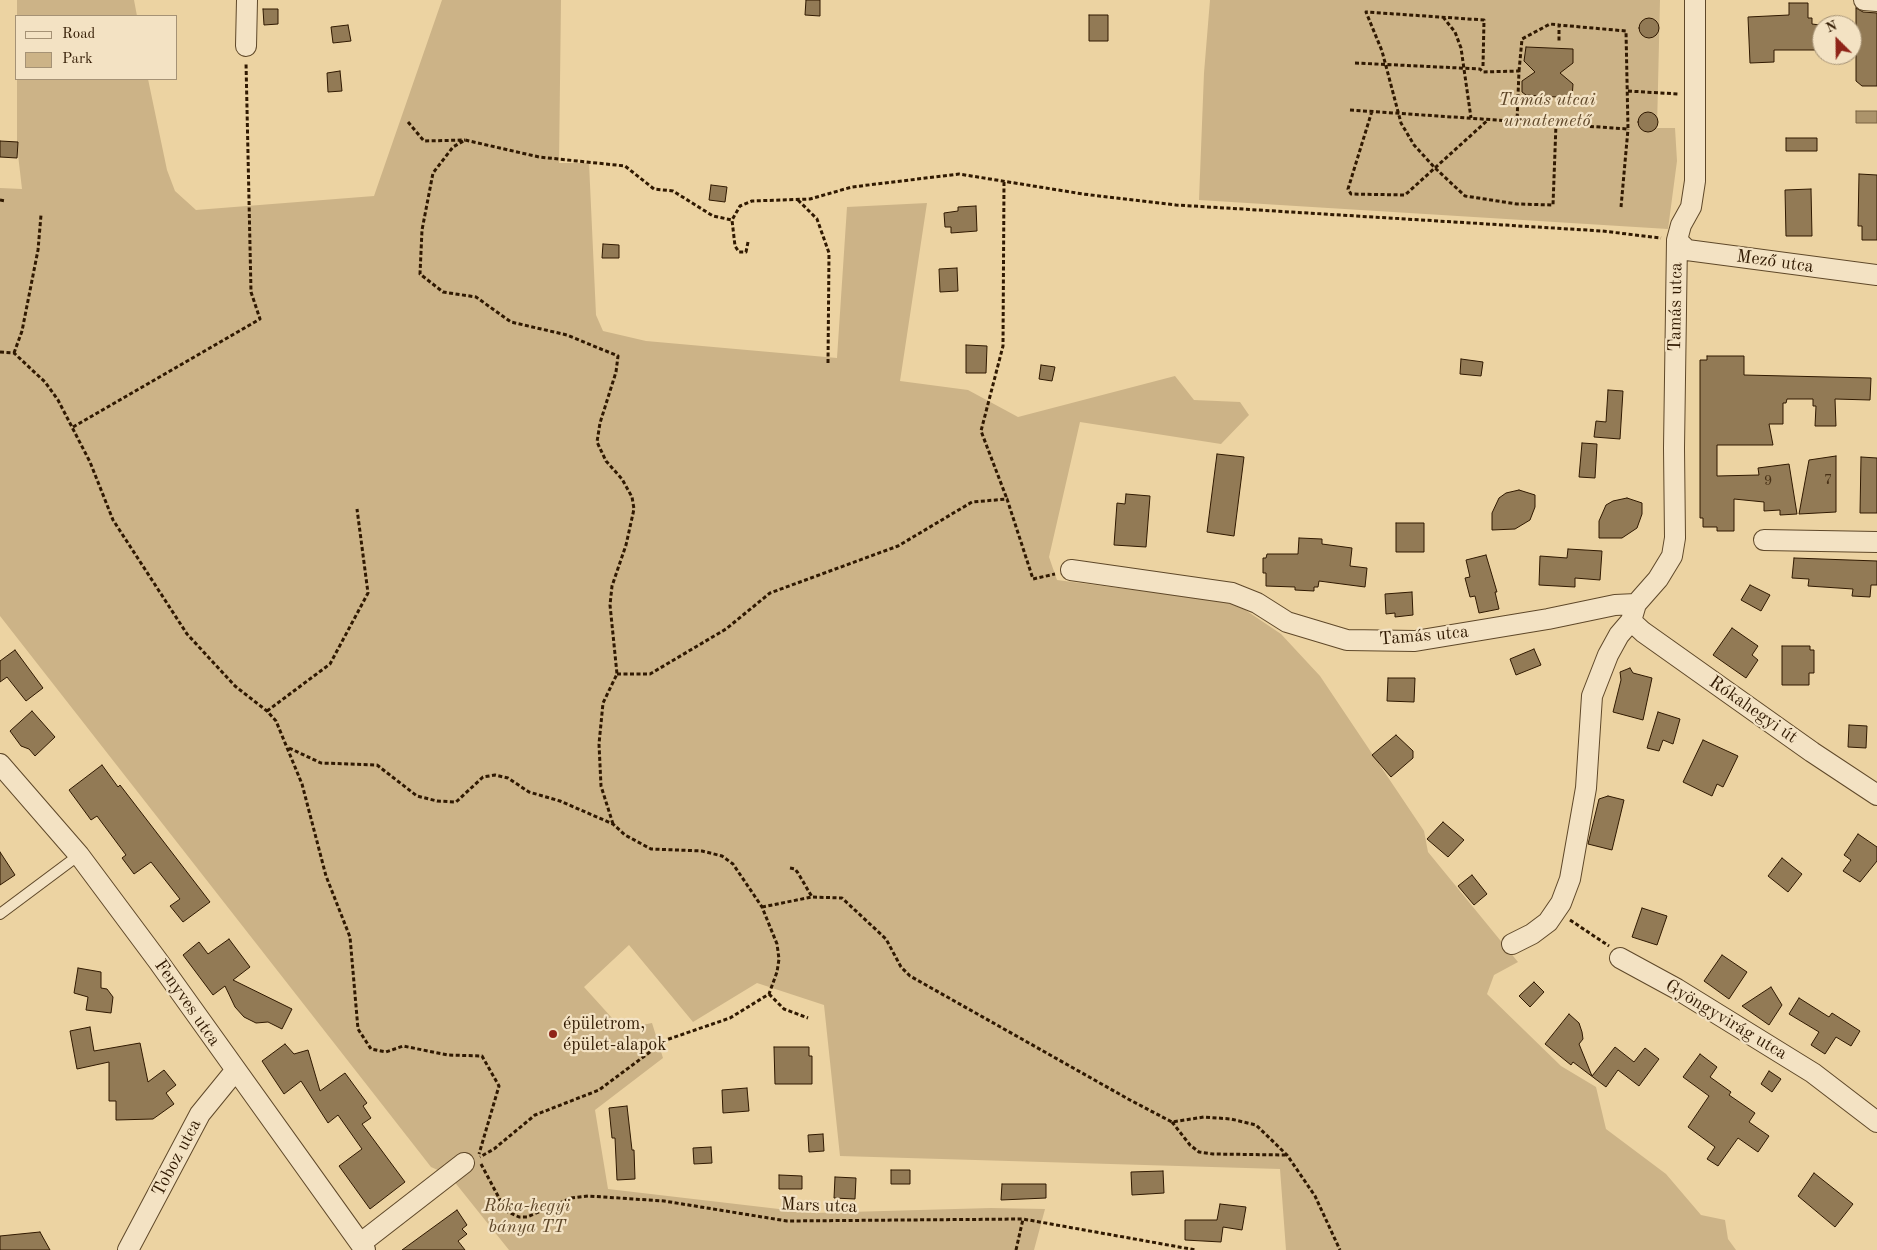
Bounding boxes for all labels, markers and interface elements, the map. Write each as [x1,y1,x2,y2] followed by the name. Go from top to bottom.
[15,15,178,80] legend
[1812,15,1862,65] north arrow
[1824,19,1839,36] text: N
[62,27,95,42] text: Road
[62,52,93,67] text: Park
[1498,89,1596,132] park label: Tamás utcai urnatemető
[1735,246,1815,278] street label: Mező utca
[1664,262,1688,352] street label: Tamás utca
[1824,471,1832,489] house number: 7
[1764,472,1772,490] house number: 9
[1378,621,1470,651] street label: Tamás utca
[1705,672,1801,748] street label: Rókahegyi út
[149,955,225,1051] street label: Fenyves utca
[1661,975,1791,1065] street label: Gyöngyvirág utca
[563,1013,667,1056] place label: épületrom, épület-alapok
[547,1028,559,1040] marker: épületrom, épület-alapok
[148,1116,206,1200] street label: Toboz utca
[780,1194,858,1218] street label: Mars utca
[484,1195,570,1238] park label: Róka-hegyi bánya TT

